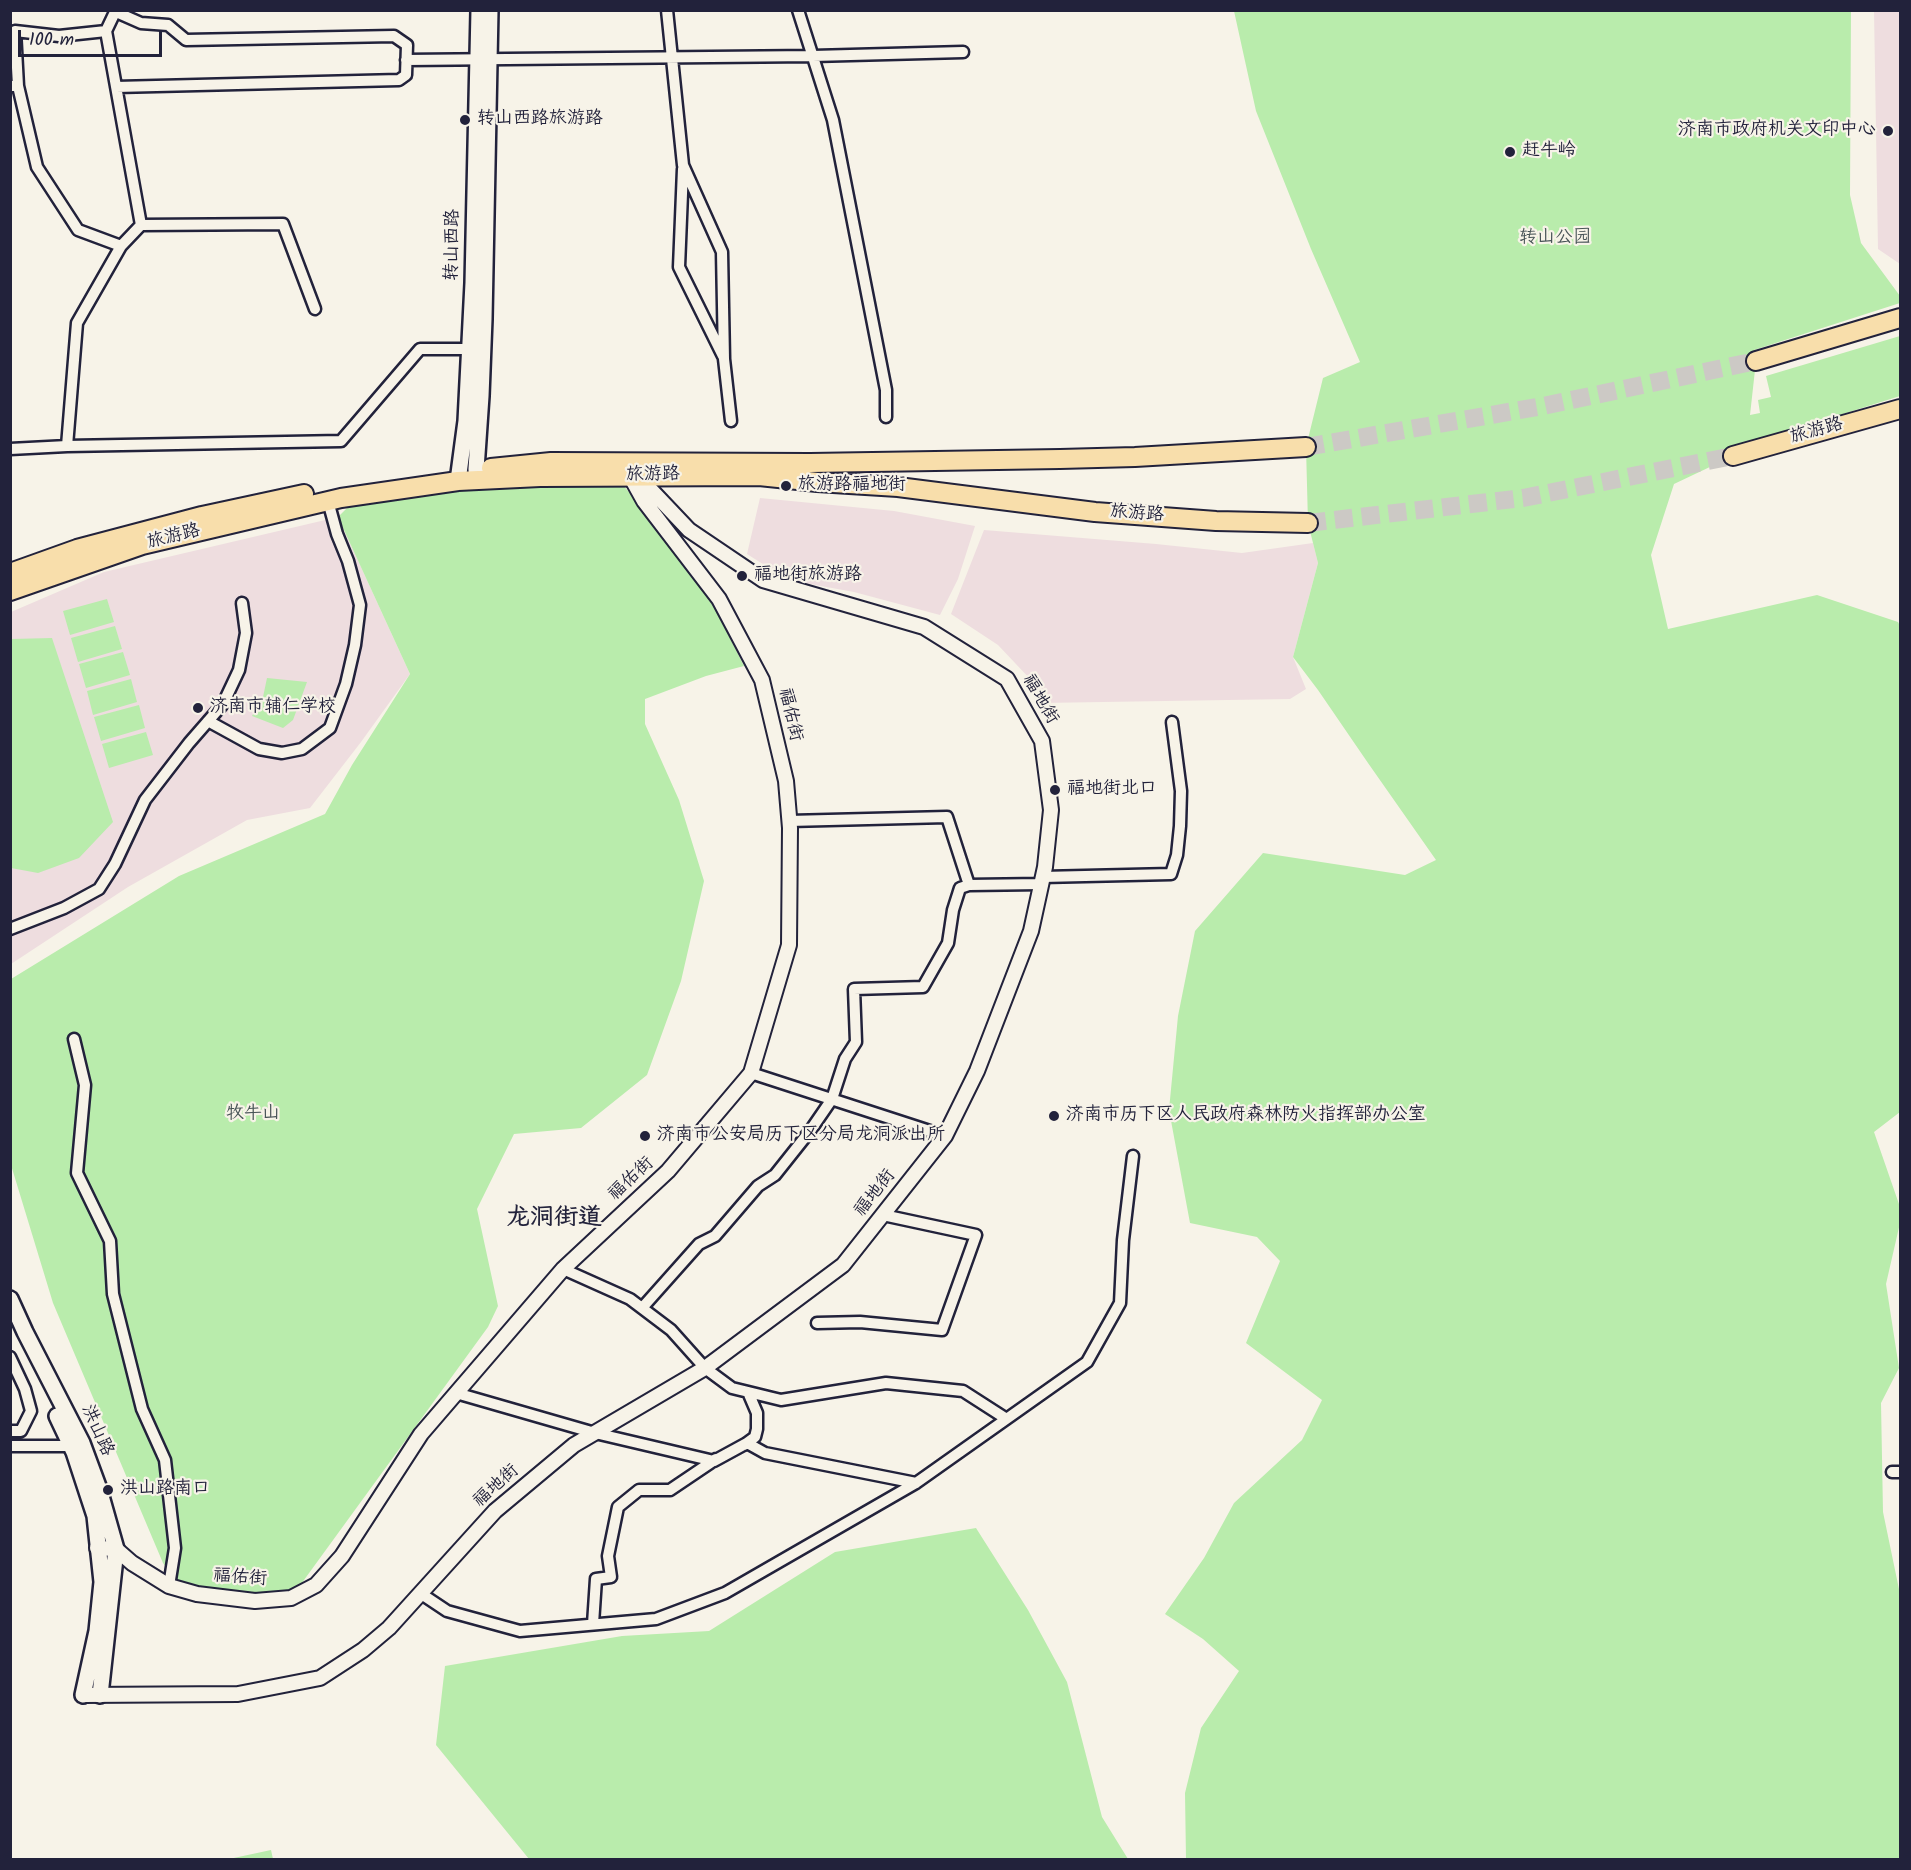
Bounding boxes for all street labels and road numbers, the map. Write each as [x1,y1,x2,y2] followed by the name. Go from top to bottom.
[443,209,465,281] street label: 转山西路
[1788,414,1846,450] street label: 旅游路
[626,465,680,487] street label: 旅游路
[1109,502,1165,528] street label: 旅游路
[145,521,203,555] street label: 旅游路
[1016,671,1062,729] street label: 福地街
[772,686,806,744] street label: 福佑街
[605,1154,659,1206] street label: 福佑街
[851,1166,901,1222] street label: 福地街
[75,1402,117,1460] street label: 洪山路
[470,1461,524,1513] street label: 福地街
[212,1566,268,1592] street label: 福佑街

